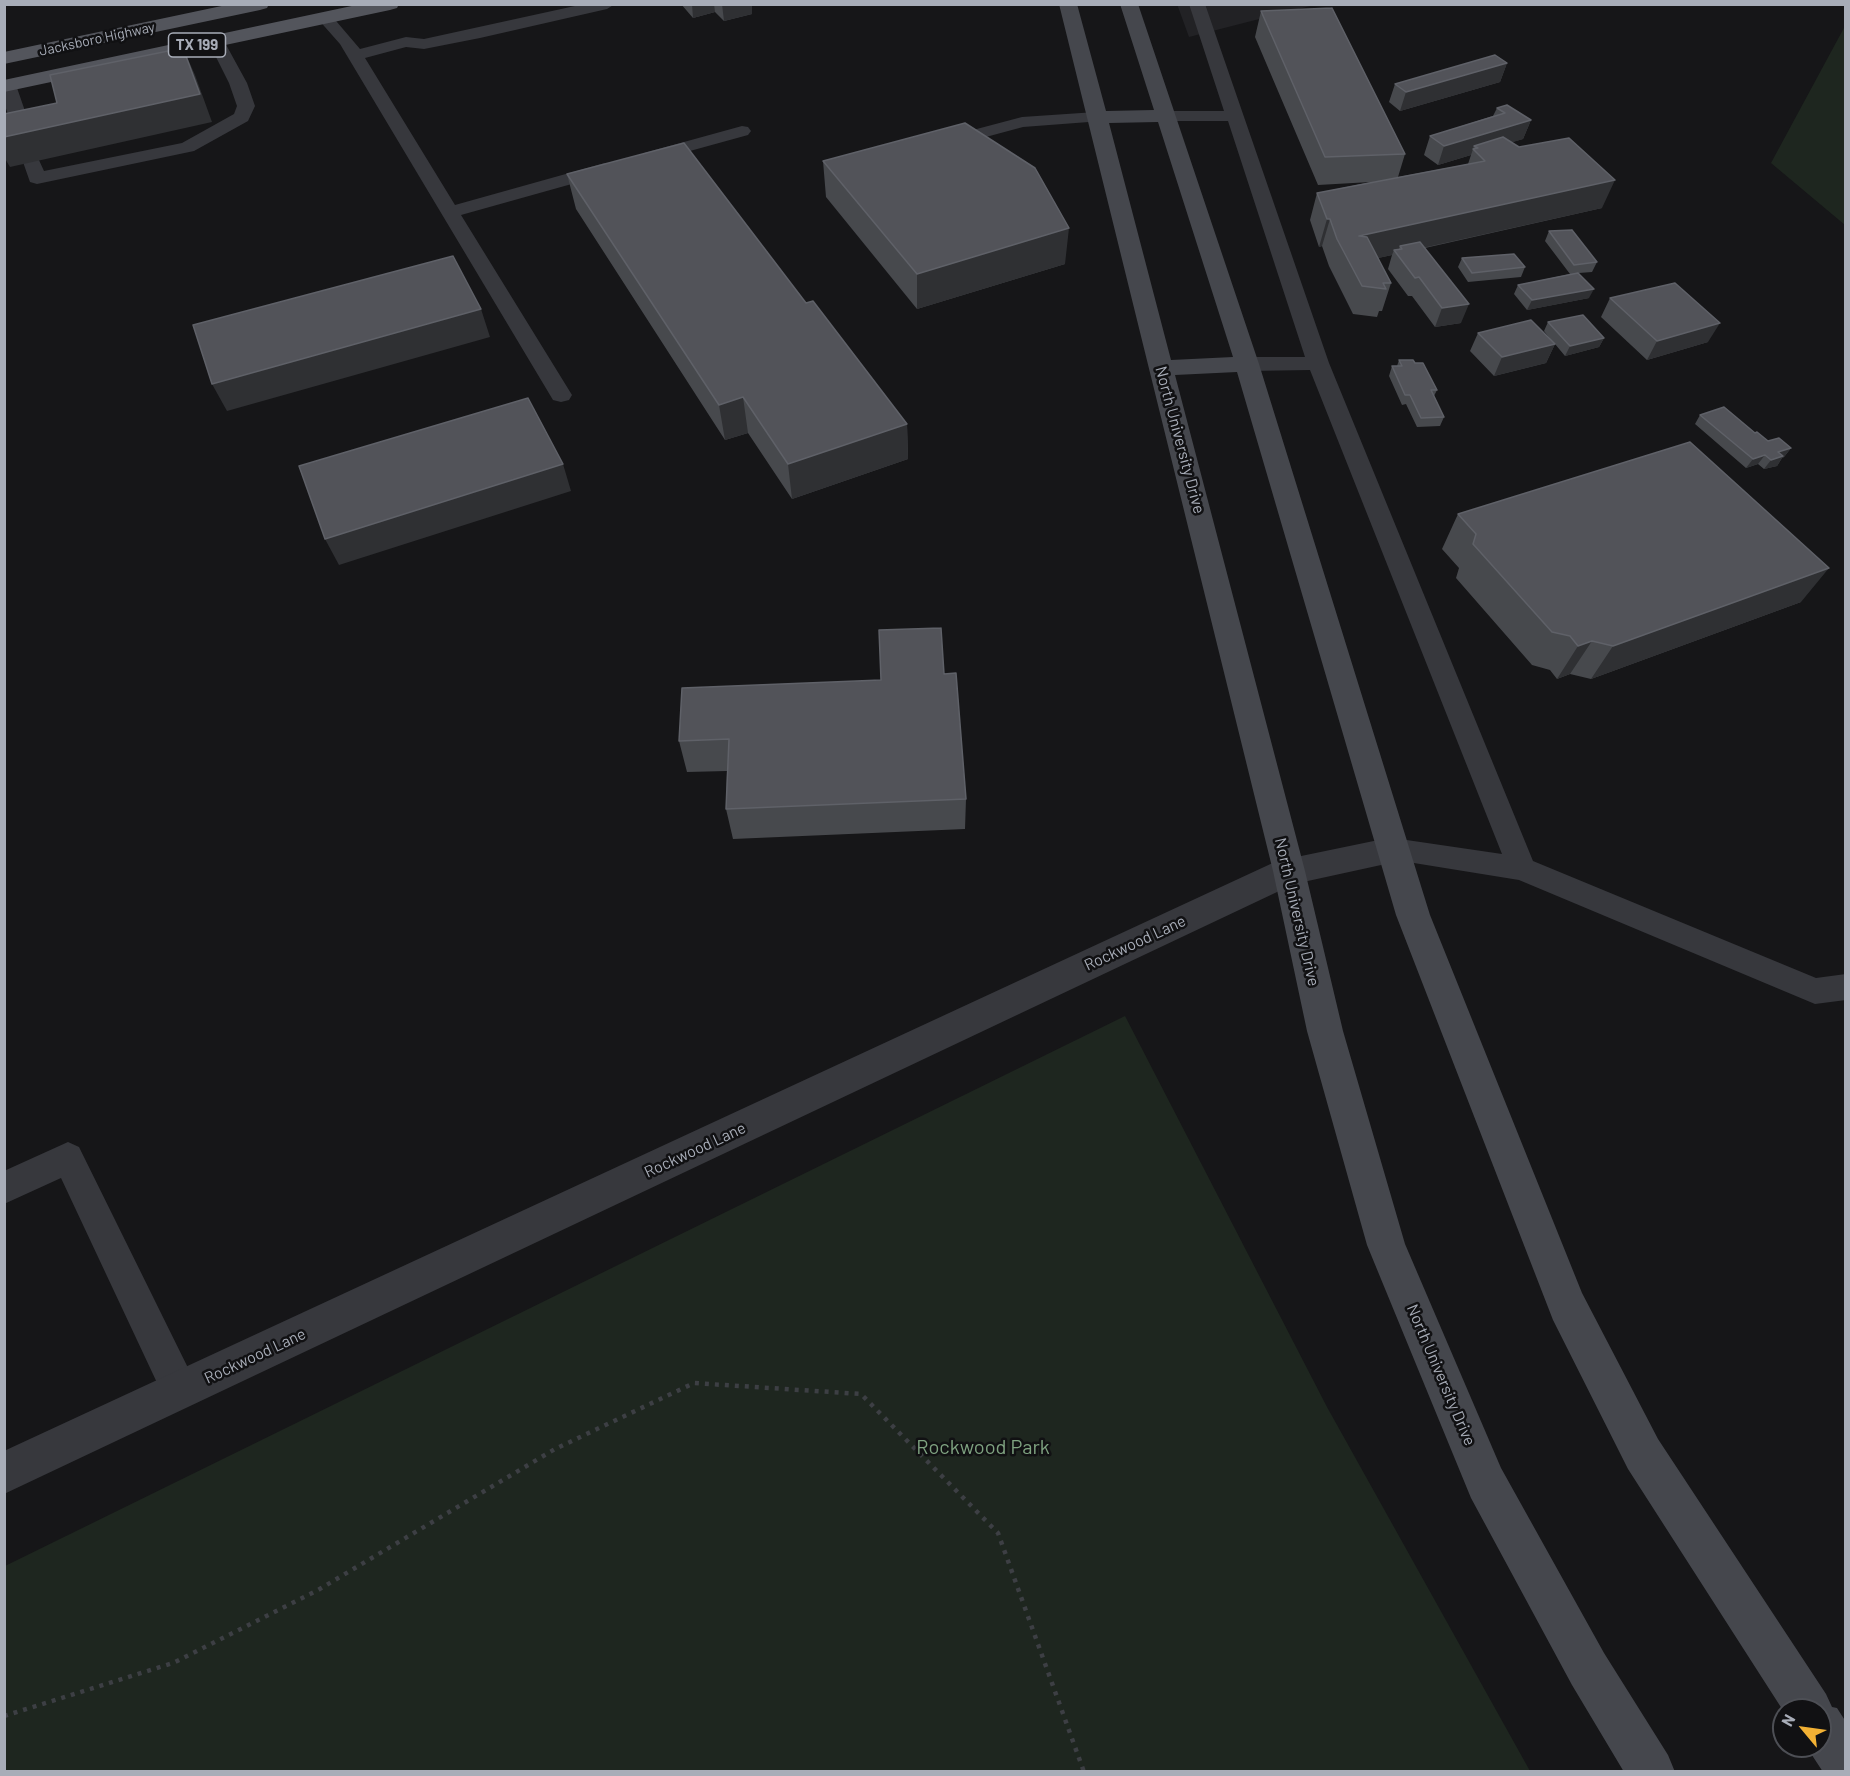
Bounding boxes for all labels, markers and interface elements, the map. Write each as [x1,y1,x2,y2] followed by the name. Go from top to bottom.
[38,19,156,59] street label: Jacksboro Highway
[168,33,226,57] road number: TX 199
[1151,364,1209,516] street label: North University Drive
[1271,836,1323,988] street label: North University Drive
[1081,911,1189,975] street label: Rockwood Lane
[641,1118,749,1182] street label: Rockwood Lane
[1403,1301,1479,1449] street label: North University Drive
[201,1324,309,1388] street label: Rockwood Lane
[916,1435,1050,1459] park label: Rockwood Park
[1772,1698,1832,1758] north arrow
[1777,1711,1798,1729] text: N

